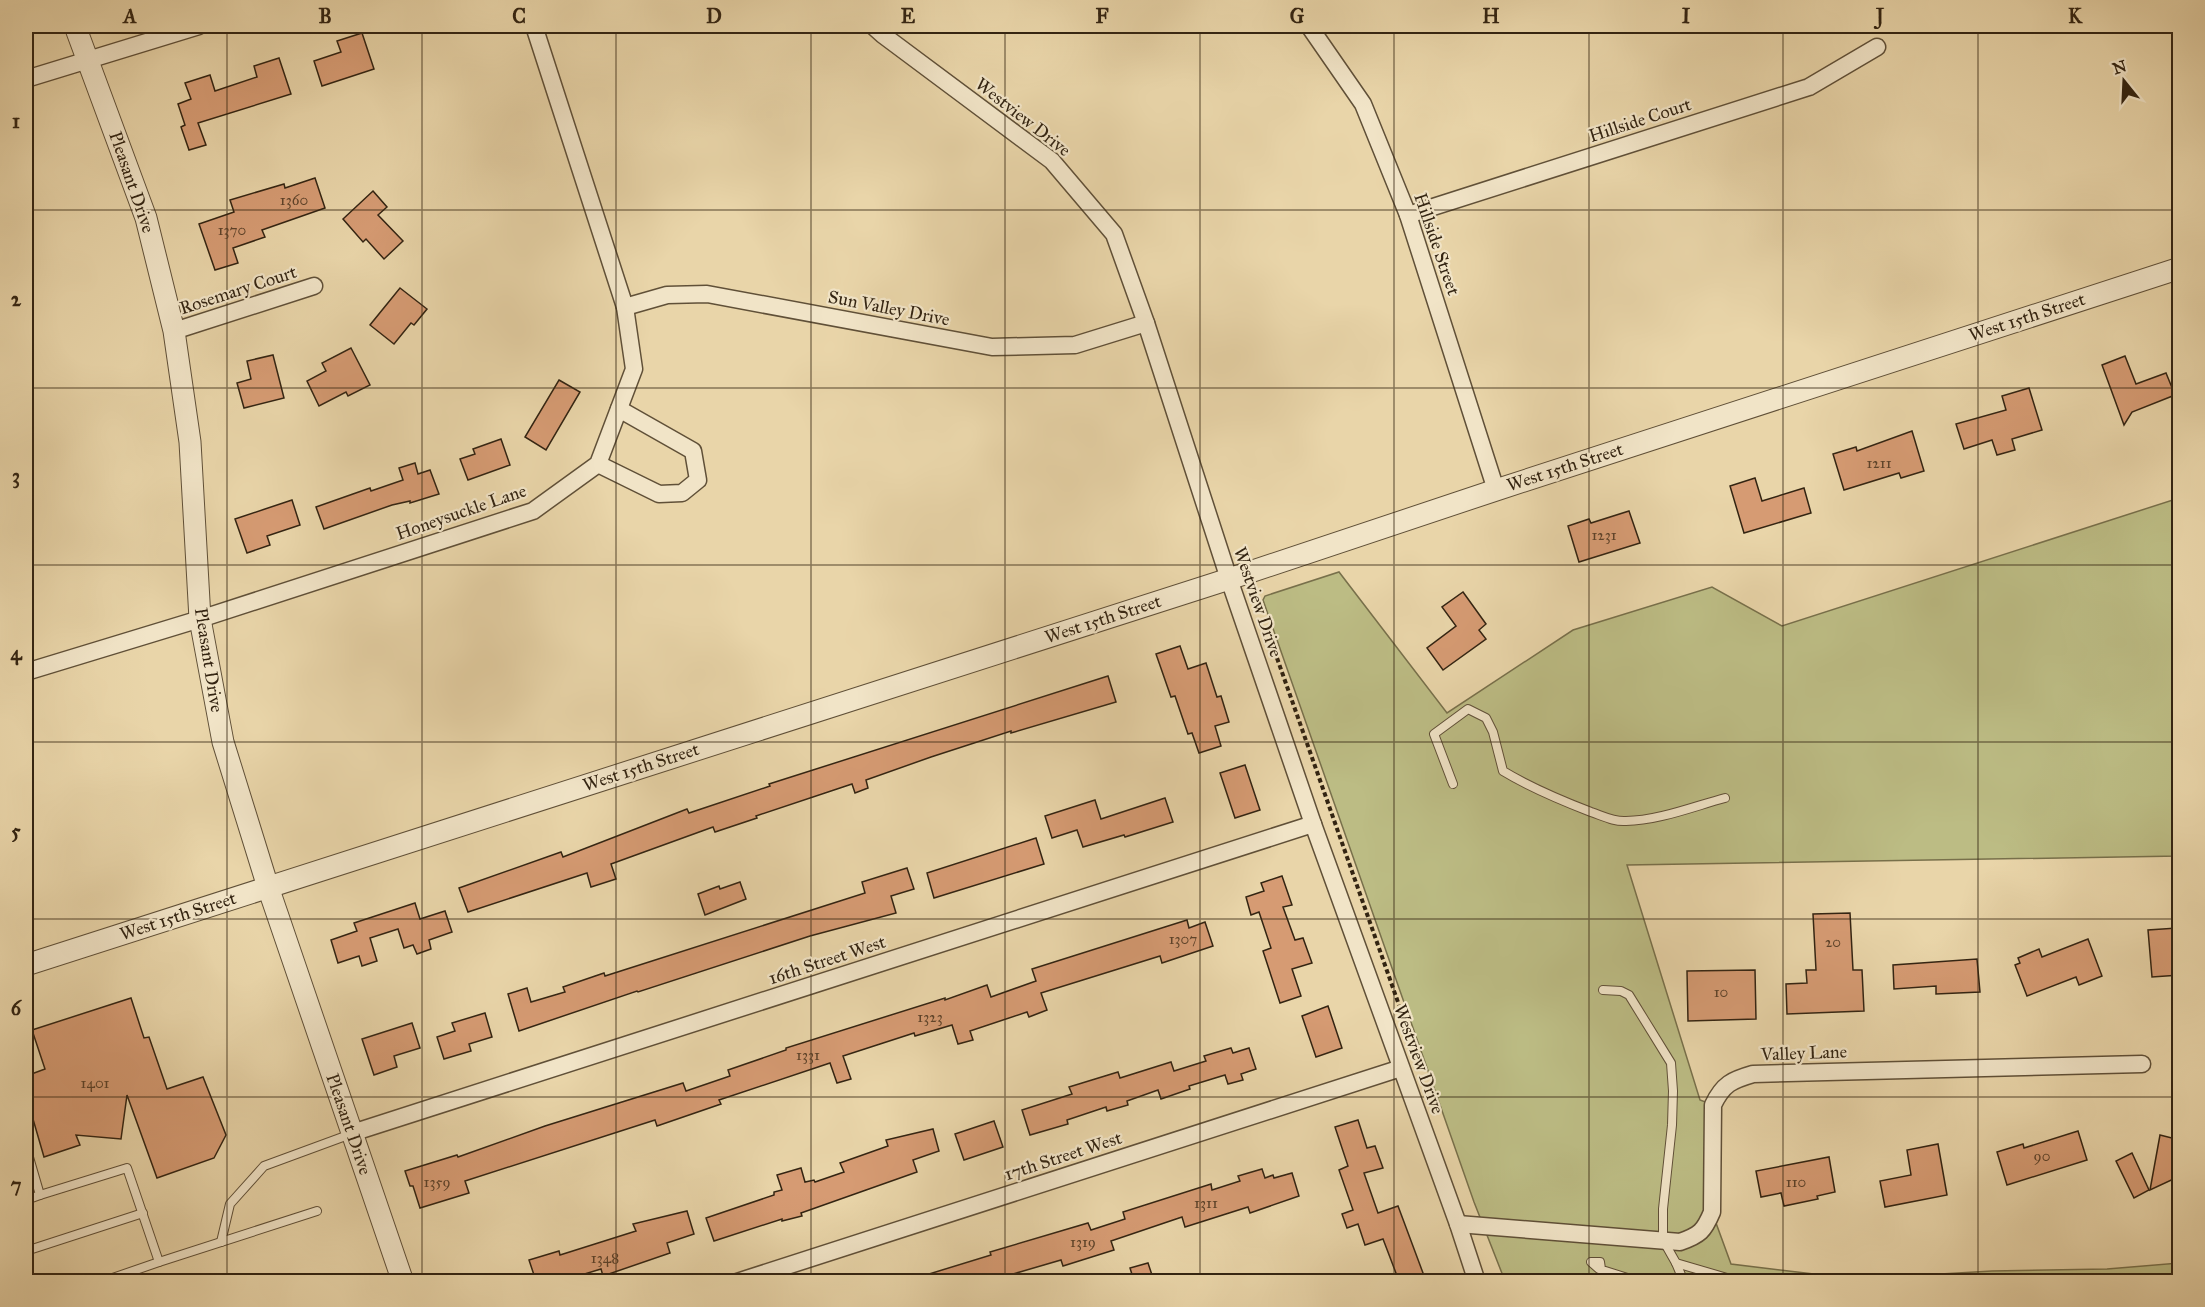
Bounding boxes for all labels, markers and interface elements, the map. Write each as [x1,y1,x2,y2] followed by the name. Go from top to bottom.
[121,4,137,28] text: A
[318,4,332,28] text: B
[512,4,526,28] text: C
[706,4,722,28] text: D
[901,4,916,28] text: E
[1095,4,1109,28] text: F
[1290,4,1305,28] text: G
[1482,4,1500,28] text: H
[1682,4,1691,28] text: I
[1873,4,1885,30] text: J
[2068,4,2083,28] text: K
[2094,51,2154,111] north arrow
[2110,56,2129,78] text: N
[971,73,1075,161] street label: Westview Drive
[1586,93,1695,147] street label: Hillside Court
[12,109,20,133] text: 1
[104,128,160,236] street label: Pleasant Drive
[1409,190,1465,299] street label: Hillside Street
[280,191,308,209] house number: 1360
[218,221,246,239] house number: 1370
[177,261,300,319] street label: Rosemary Court
[826,285,952,331] street label: Sun Valley Drive
[11,287,22,311] text: 2
[1966,288,2089,346] street label: West 15th Street
[1504,438,1627,496] street label: West 15th Street
[1866,454,1892,472] house number: 1211
[12,464,20,489] text: 3
[393,479,529,545] street label: Honeysuckle Lane
[1591,526,1617,544] house number: 1231
[1229,544,1287,660] street label: Westview Drive
[1042,590,1165,648] street label: West 15th Street
[190,606,228,714] street label: Pleasant Drive
[10,641,22,666] text: 4
[580,738,703,796] street label: West 15th Street
[11,819,21,843] text: 5
[117,887,240,945] street label: West 15th Street
[1169,930,1197,948] house number: 1307
[766,931,889,989] street label: 16th Street West
[1825,933,1841,951] house number: 20
[1714,983,1728,1001] house number: 10
[11,996,23,1020] text: 6
[1389,1001,1449,1117] street label: Westview Drive
[917,1008,943,1026] house number: 1323
[1760,1041,1847,1066] street label: Valley Lane
[796,1046,820,1064] house number: 1331
[321,1070,377,1178] street label: Pleasant Drive
[81,1074,109,1092] house number: 1401
[1001,1126,1125,1185] street label: 17th Street West
[2034,1147,2050,1165] house number: 90
[11,1173,22,1197] text: 7
[424,1173,450,1191] house number: 1359
[1786,1173,1806,1191] house number: 110
[1194,1194,1218,1212] house number: 1311
[1070,1233,1096,1251] house number: 1319
[591,1249,619,1267] house number: 1348

